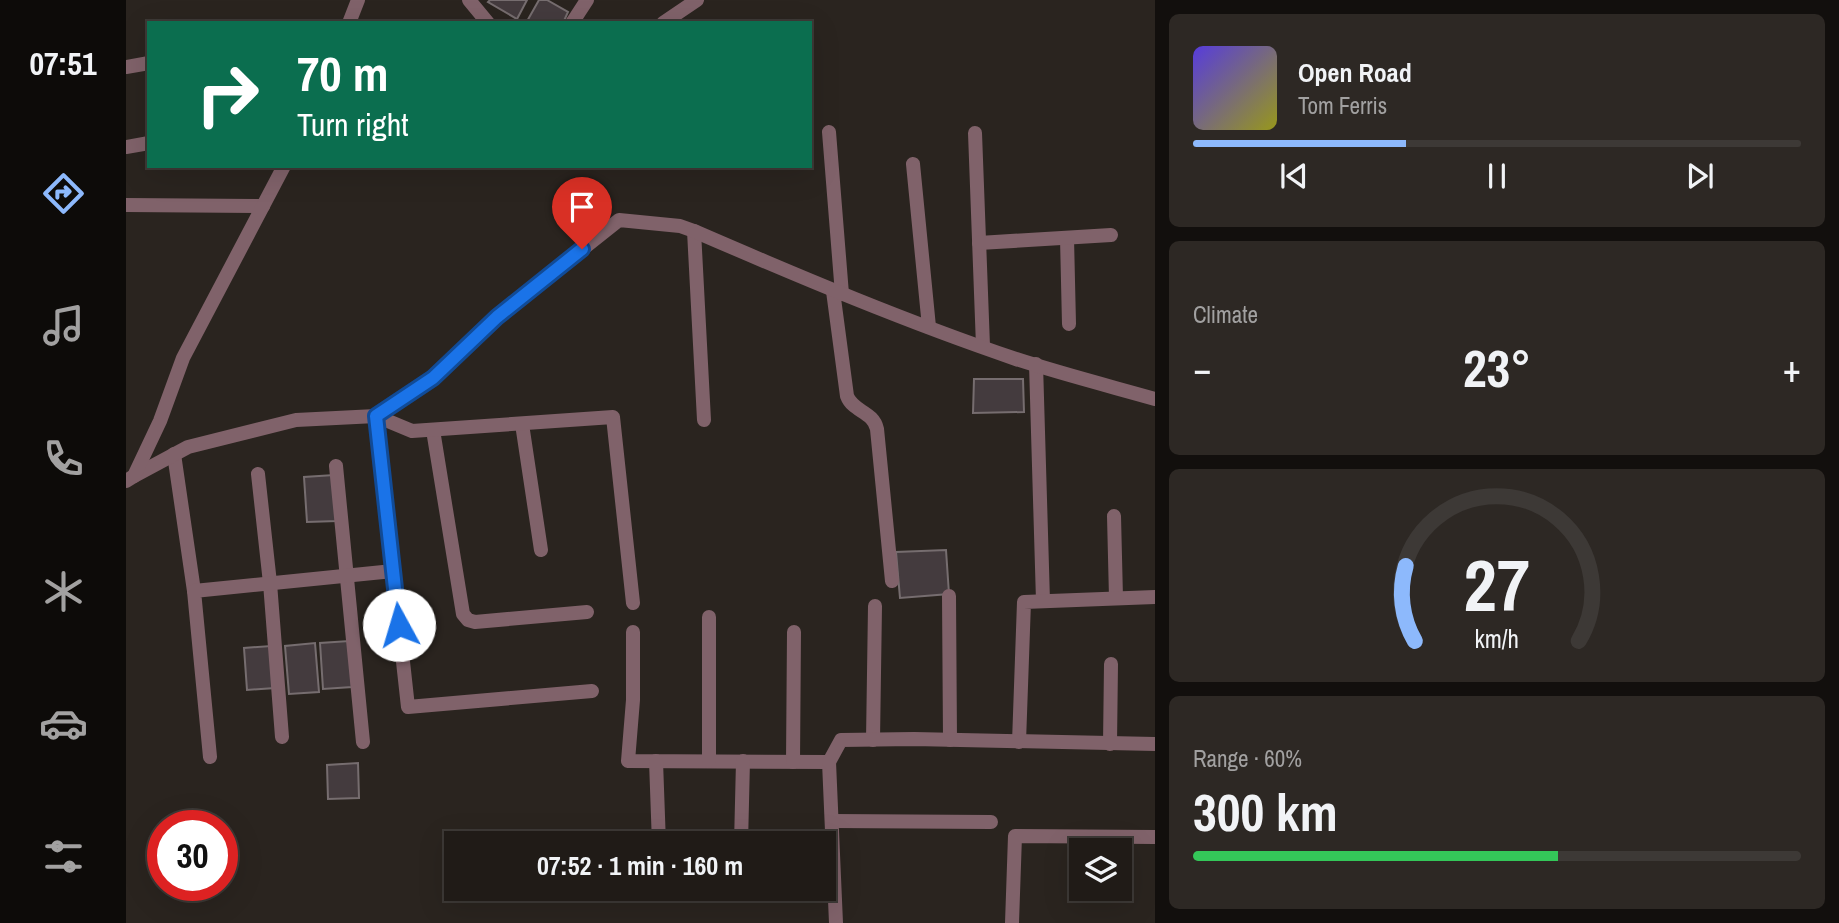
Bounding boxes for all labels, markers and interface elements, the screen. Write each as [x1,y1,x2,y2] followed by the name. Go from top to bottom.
[297,40,389,106] text: 70 m
[29,42,97,85] text: 07:51
[182,49,273,140] icon: right
[1298,55,1412,90] text: Open Road
[1298,90,1387,121] text: Tom Ferris
[297,103,409,146] text: Turn right
[1275,157,1313,195] icon: previous
[1478,157,1516,195] icon: pause
[1681,157,1719,195] icon: next
[39,169,88,218] icon: directions
[552,177,612,249] pin
[563,188,601,226] icon: arrive
[1193,299,1258,330] text: Climate
[39,301,88,350] icon: music
[1463,333,1531,403] text: 23°
[1193,343,1211,394] text: −
[1783,343,1801,394] text: +
[39,434,88,483] icon: phone
[1464,537,1530,635] text: 27
[39,567,88,616] icon: climate
[362,588,436,662] position arrow
[1475,622,1519,656] text: km/h
[39,699,88,748] icon: car
[1193,743,1302,774] text: Range · 60%
[1193,777,1338,847] text: 300 km
[147,810,238,901] speed limit sign: 30
[39,832,88,881] icon: filters
[1069,838,1132,901] map controls
[1069,838,1132,901] button: layers
[537,848,743,883] text: 07:52 · 1 min · 160 m

